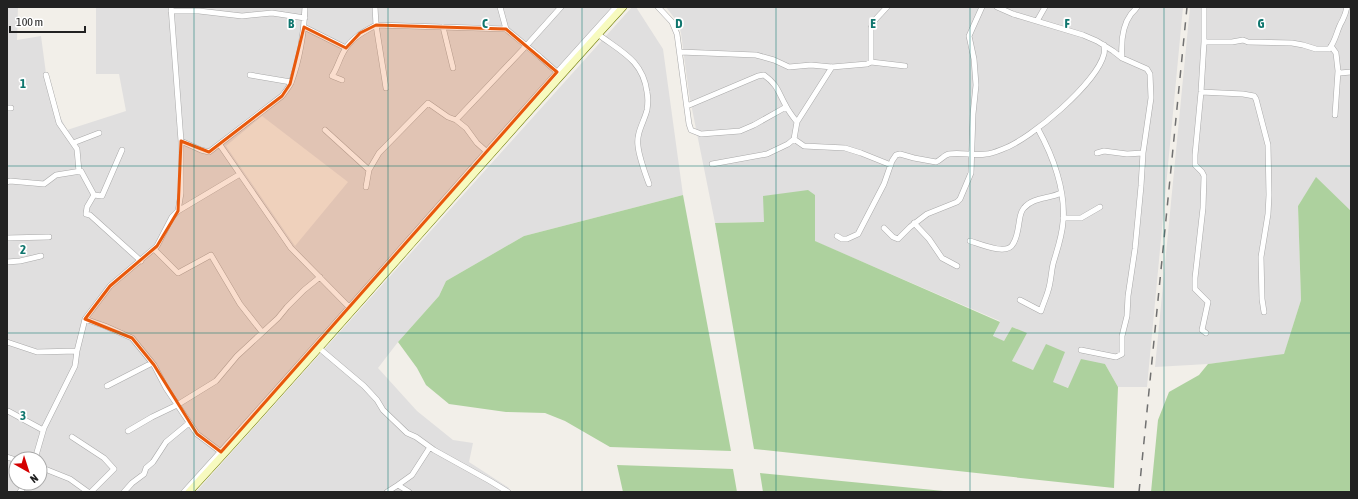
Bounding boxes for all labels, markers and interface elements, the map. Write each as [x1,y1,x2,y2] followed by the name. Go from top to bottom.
[10,8,85,34] scale bar
[16,15,43,29] text: 100 m
[288,16,295,31] text: B
[482,16,488,31] text: C
[675,16,683,31] text: D
[870,16,876,31] text: E
[1064,16,1070,31] text: F
[1258,16,1265,31] text: G
[20,76,26,91] text: 1
[20,242,26,257] text: 2
[20,408,26,423] text: 3
[8,451,48,491] north arrow
[28,472,41,485] text: N

